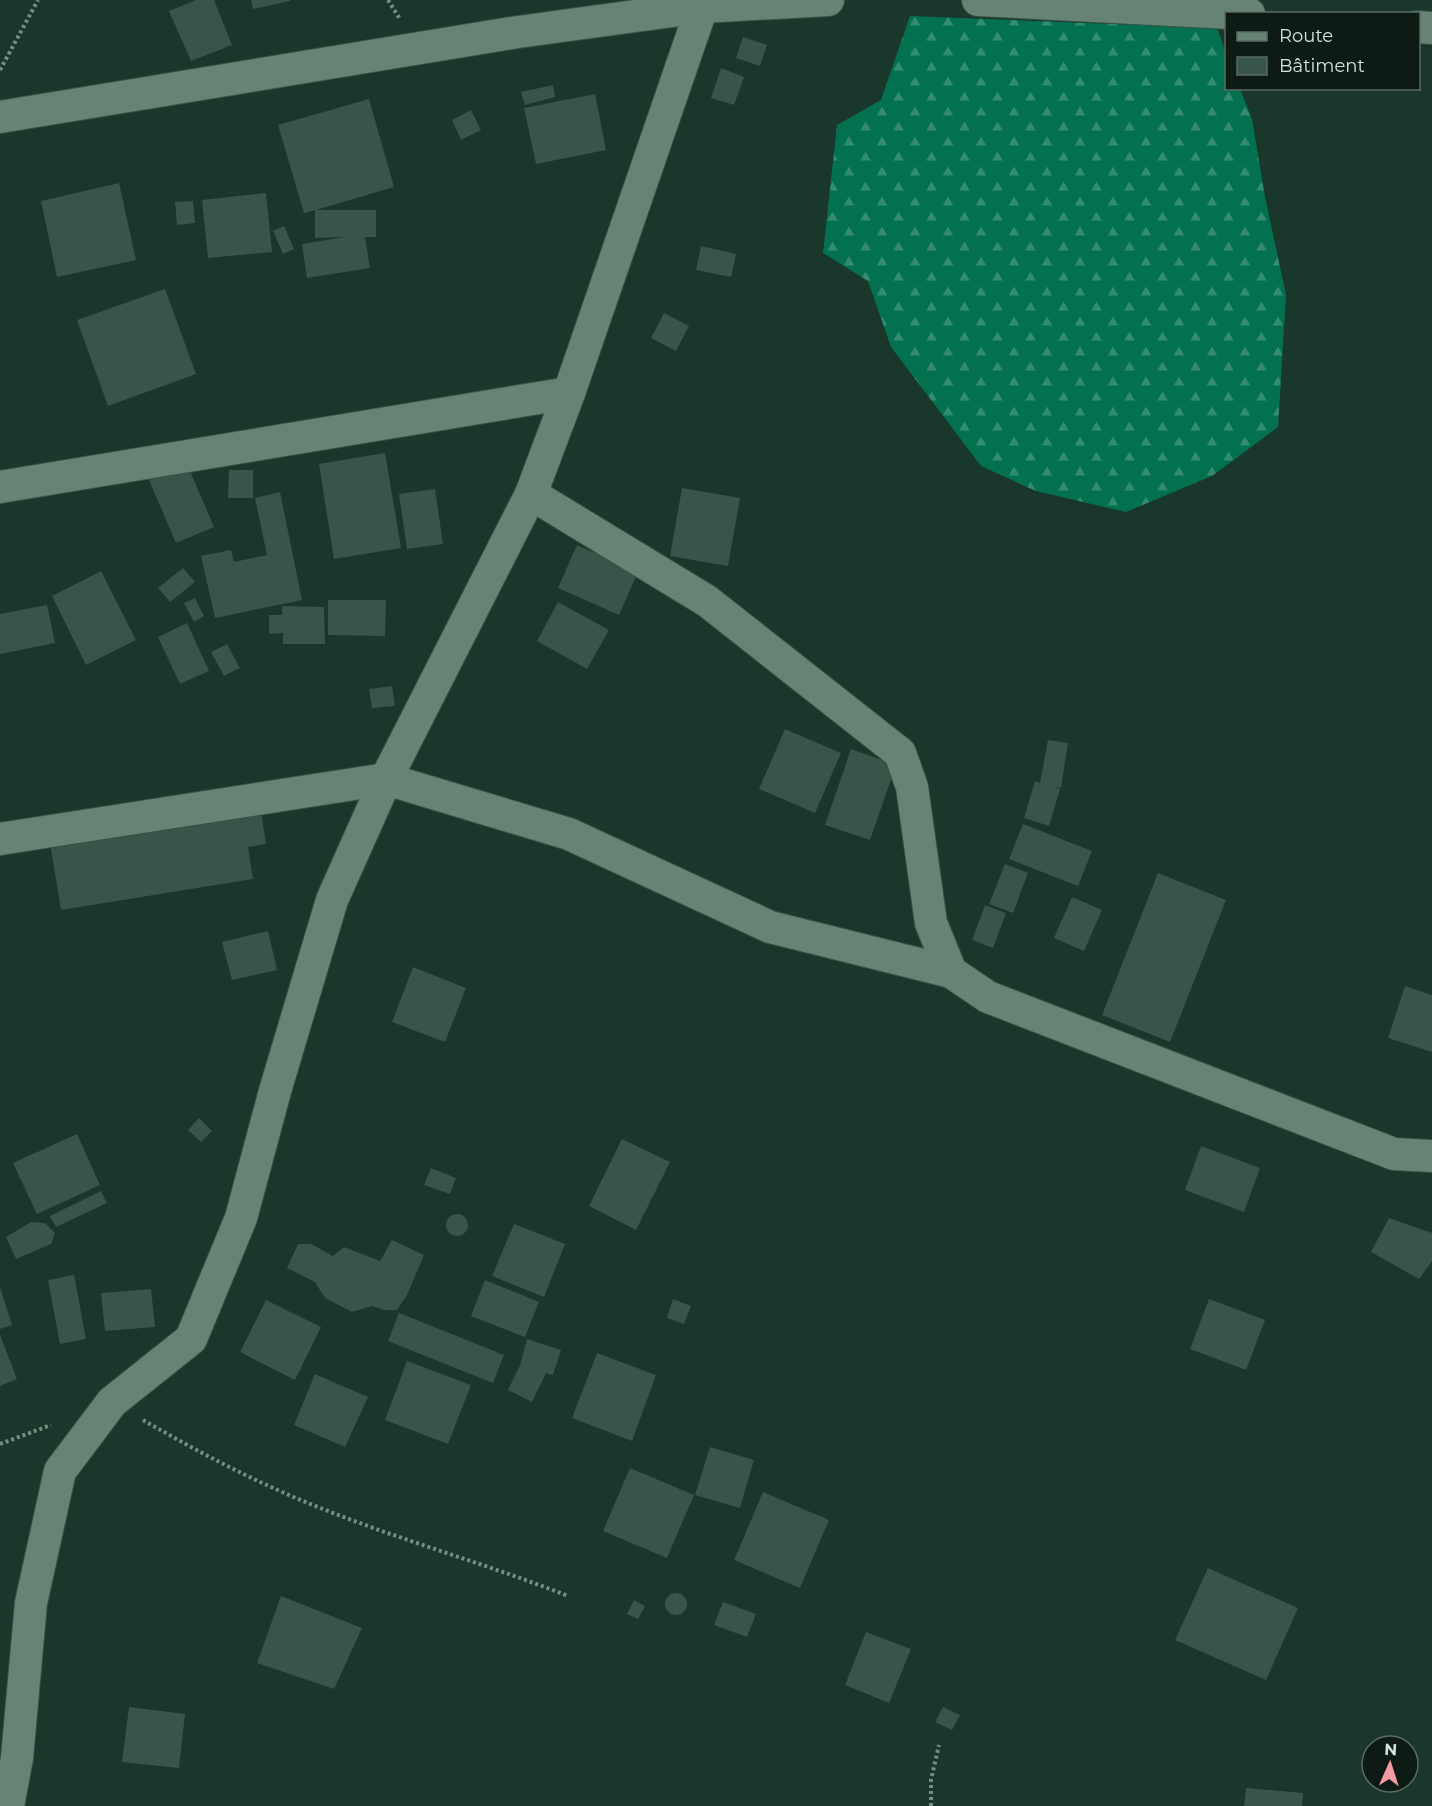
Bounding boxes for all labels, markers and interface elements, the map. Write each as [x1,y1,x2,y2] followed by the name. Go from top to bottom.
[1225,12,1420,90] legend
[1279,25,1333,47] text: Route
[1279,55,1365,77] text: Bâtiment
[1360,1734,1420,1794] north arrow
[1384,1740,1398,1759] text: N

